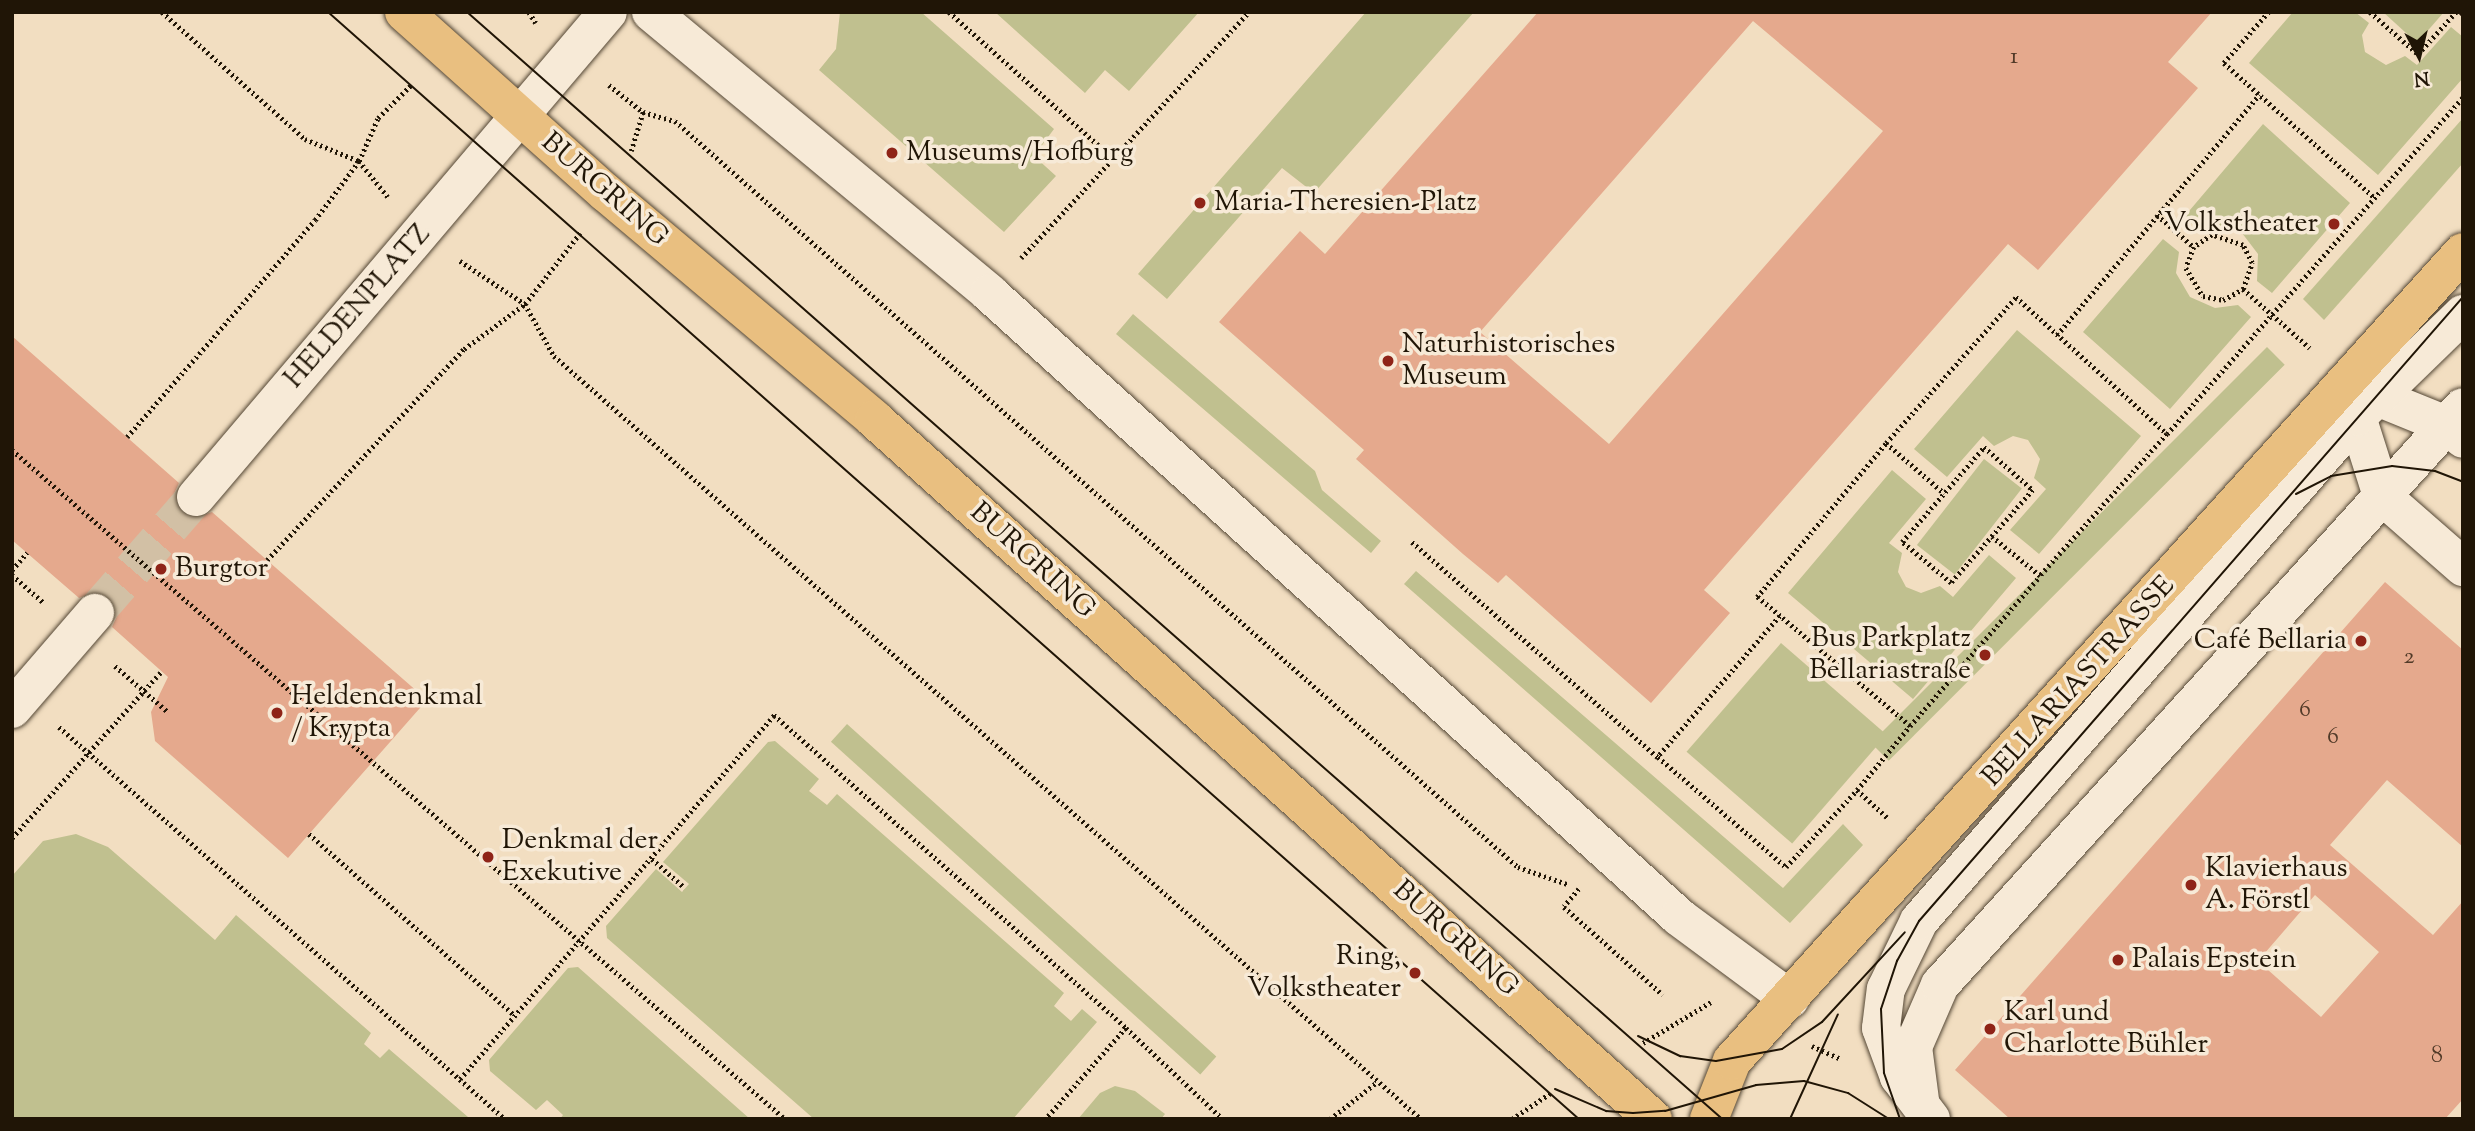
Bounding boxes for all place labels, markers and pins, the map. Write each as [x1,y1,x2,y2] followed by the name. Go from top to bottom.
[906,136,1134,170] place label: Museums/Hofburg
[884,145,900,161] marker: Museums/Hofburg
[1214,186,1477,220] place label: Maria-Theresien-Platz
[1192,195,1208,211] marker: Maria-Theresien-Platz
[2164,207,2318,241] place label: Volkstheater
[2324,214,2344,234] marker: Volkstheater
[1402,328,1615,394] place label: Naturhistorisches Museum
[1380,353,1396,369] marker: Naturhistorisches Museum
[175,552,268,586] place label: Burgtor
[153,561,169,577] marker: Burgtor
[1809,622,1971,688] place label: Bus Parkplatz Bellariastraße
[2194,624,2347,658] place label: Café Bellaria
[2353,633,2369,649] marker: Café Bellaria
[1977,647,1993,663] marker: Bus Parkplatz Bellariastraße
[291,680,483,746] place label: Heldendenkmal / Krypta
[269,705,285,721] marker: Heldendenkmal / Krypta
[502,824,658,890] place label: Denkmal der Exekutive
[480,849,496,865] marker: Denkmal der Exekutive
[2205,852,2348,918] place label: Klavierhaus A. Förstl
[2183,877,2199,893] marker: Klavierhaus A. Förstl
[1247,940,1401,1006] place label: Ring, Volkstheater
[2132,943,2297,977] place label: Palais Epstein
[2110,952,2126,968] marker: Palais Epstein
[1407,965,1423,981] marker: Ring, Volkstheater
[2004,996,2208,1062] place label: Karl und Charlotte Bühler
[1982,1021,1998,1037] marker: Karl und Charlotte Bühler

